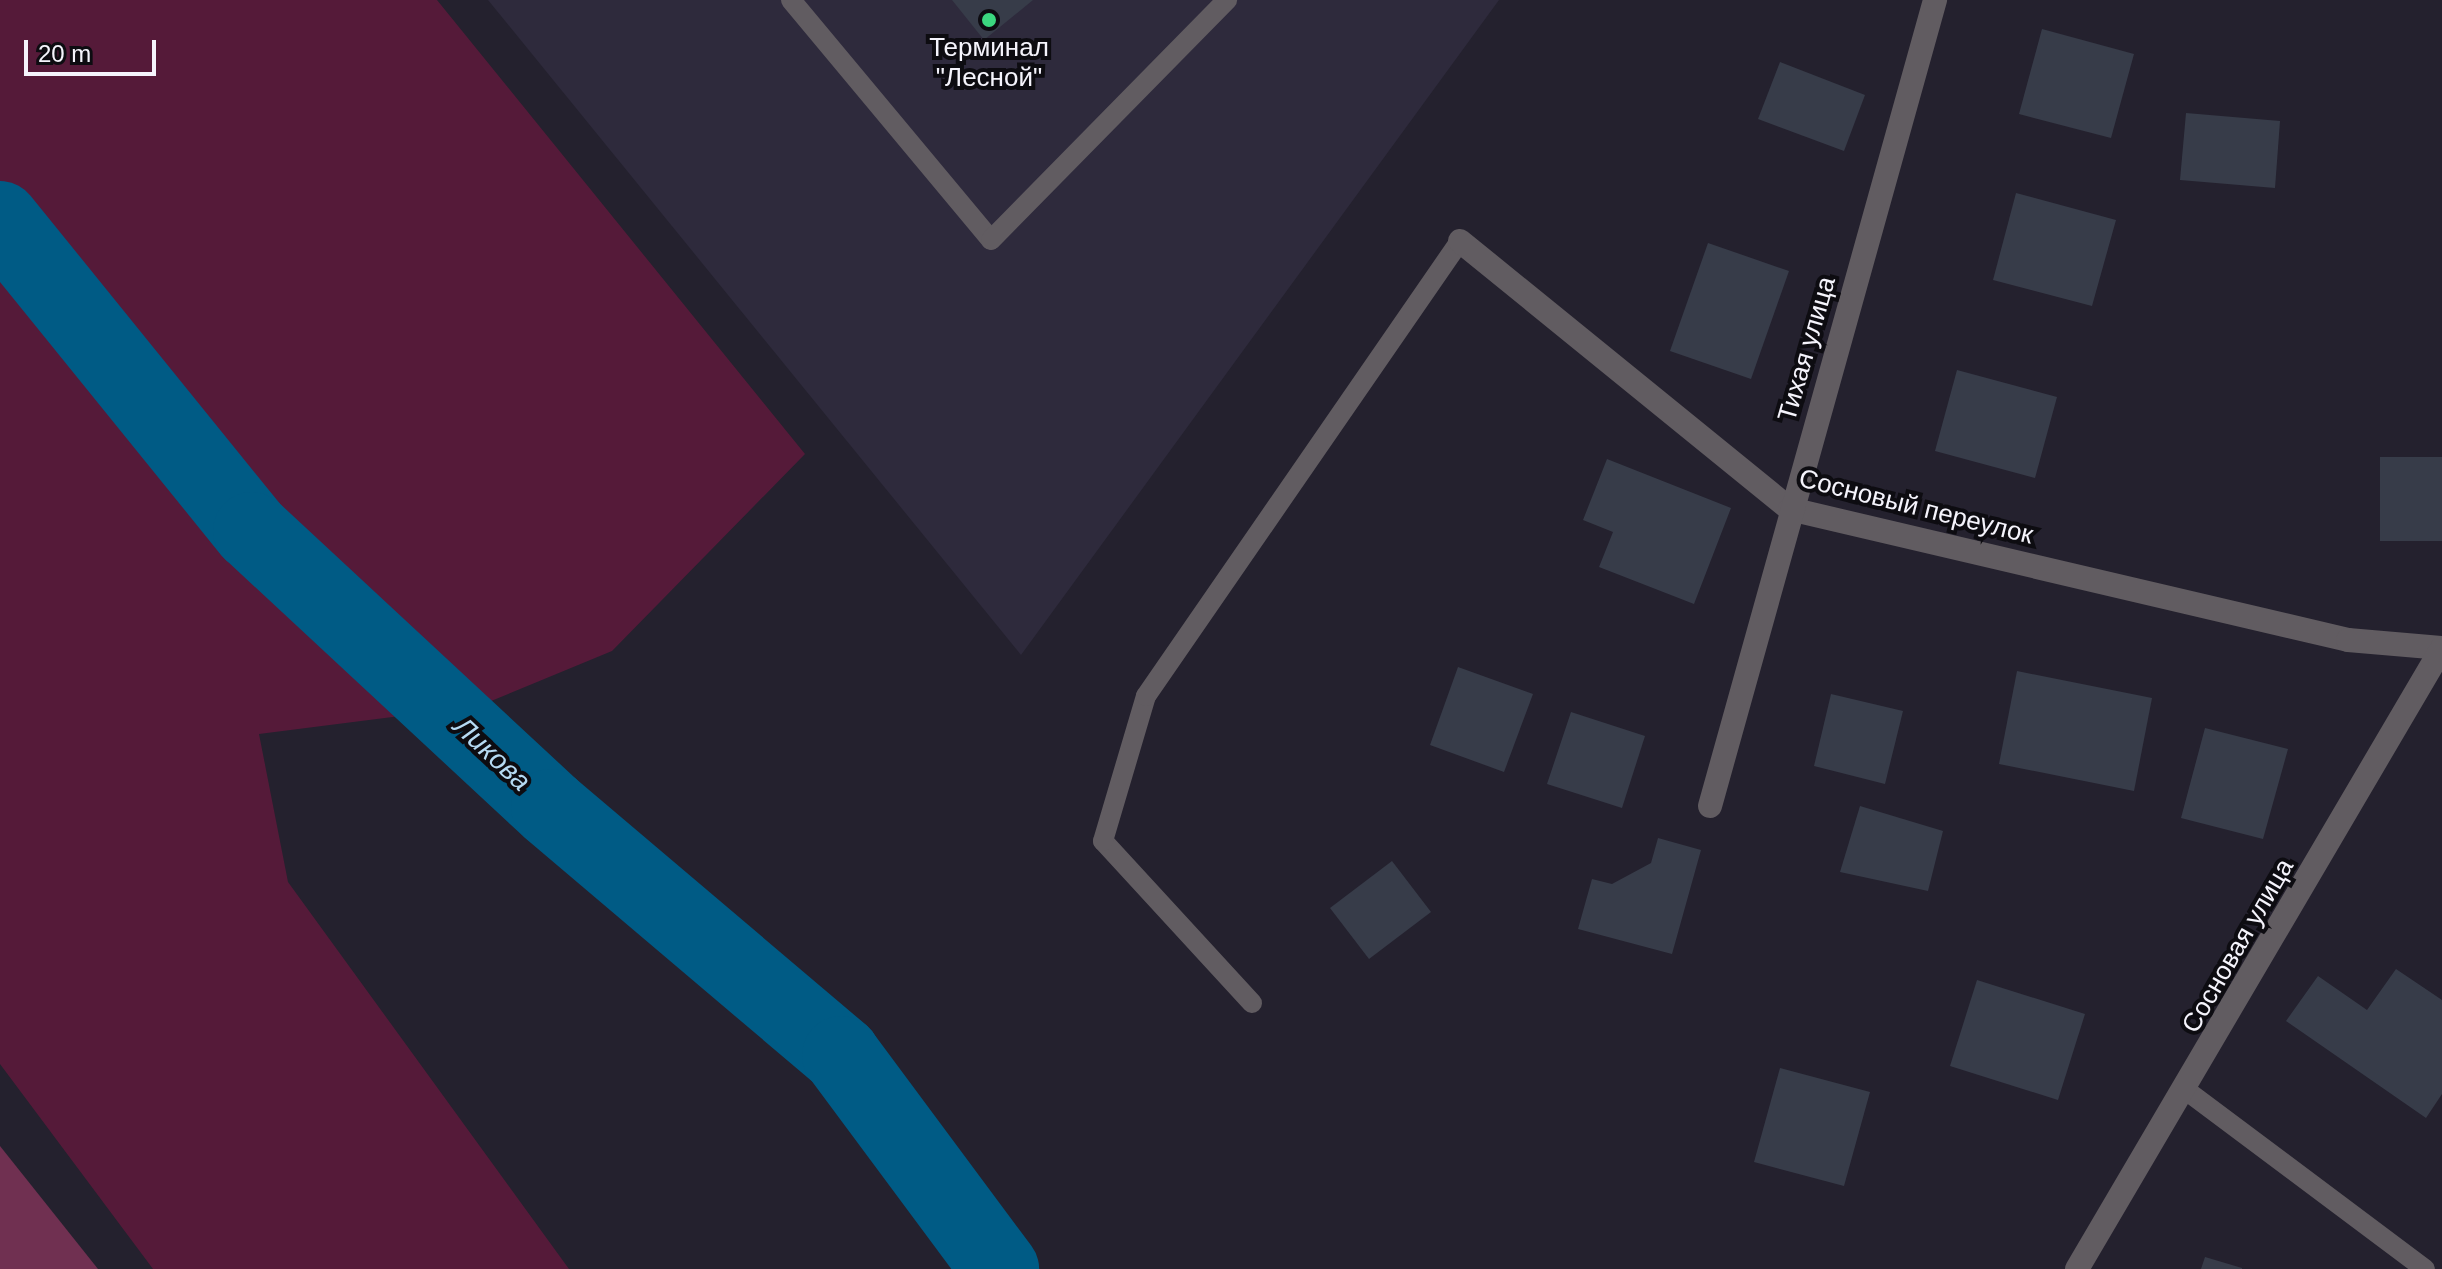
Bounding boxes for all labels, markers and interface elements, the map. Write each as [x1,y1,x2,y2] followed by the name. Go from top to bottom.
[980,11,998,29] marker: Терминал "Лесной"
[28,24,160,74] scale bar
[929,32,1049,94] place label: Терминал "Лесной"
[38,40,91,67] text: 20 m
[1771,273,1843,425] street label: Тихая улица
[1796,463,2036,551] street label: Сосновый переулок
[446,710,538,798] water label: Ликова
[2176,853,2300,1039] street label: Сосновая улица

